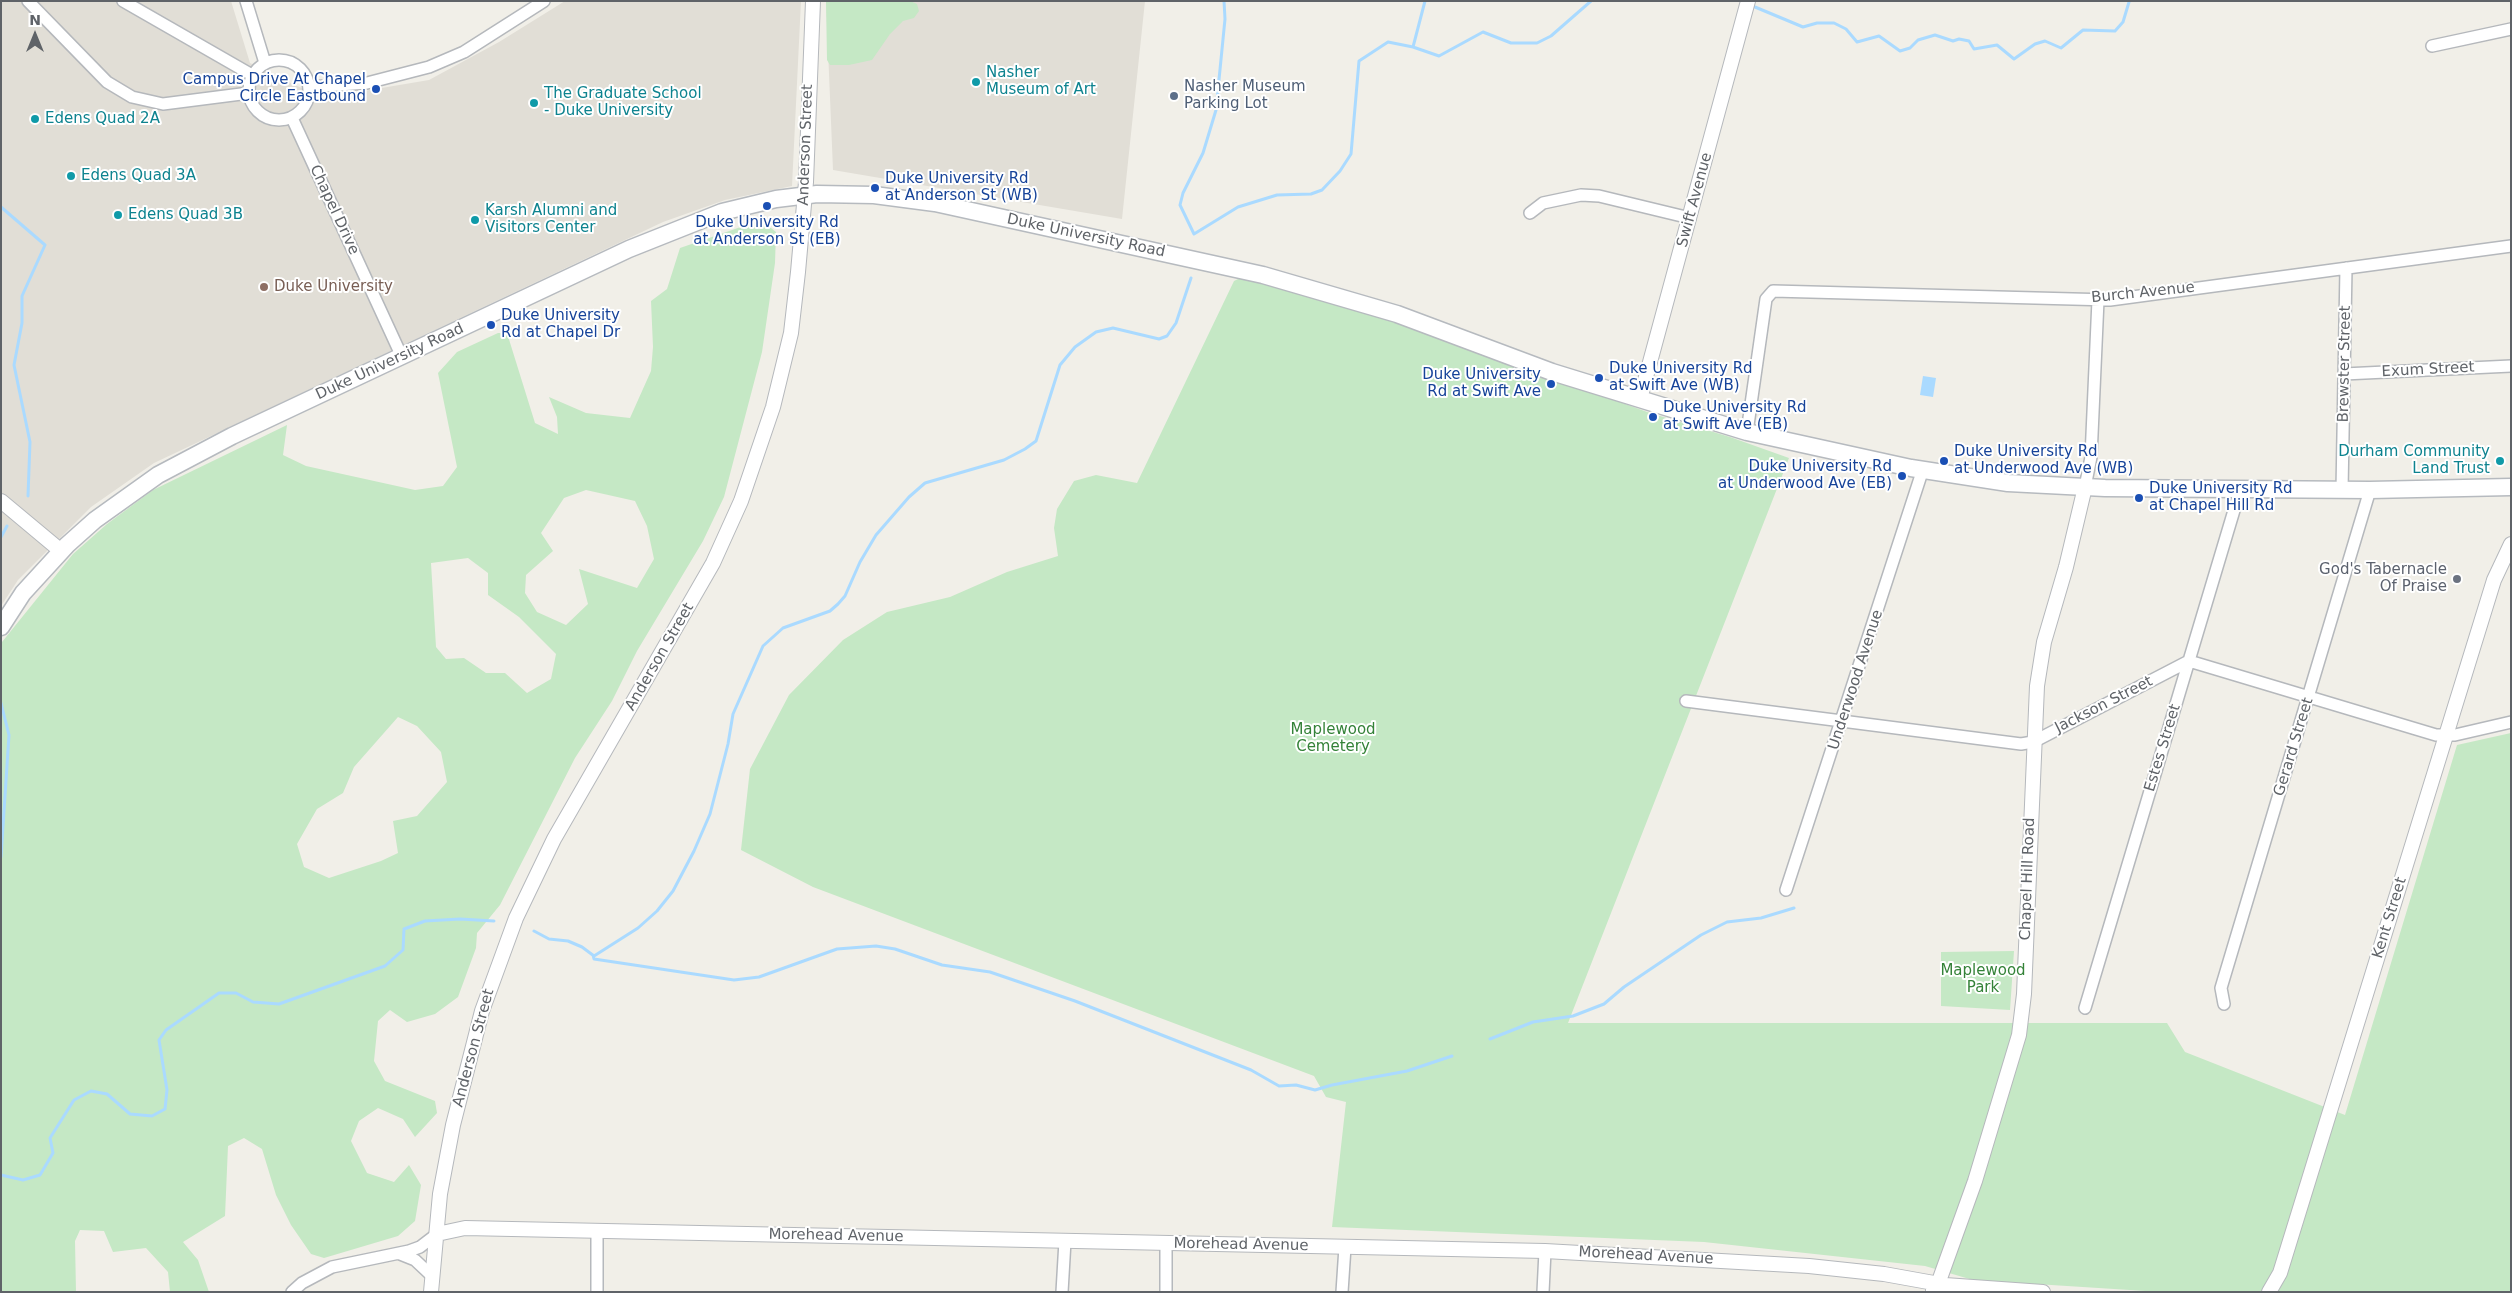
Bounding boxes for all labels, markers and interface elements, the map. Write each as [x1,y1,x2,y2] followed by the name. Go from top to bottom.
[10,10,60,60] north arrow
[29,12,41,28] text: N
[986,64,1096,99] place label: Nasher Museum of Art
[183,71,366,106] place label: Campus Drive At Chapel Circle Eastbound
[970,76,982,88] marker: Nasher Museum of Art
[1184,78,1306,113] place label: Nasher Museum Parking Lot
[370,83,382,95] marker: Campus Drive At Chapel Circle Eastbound
[795,84,817,206] street label: Anderson Street
[544,85,702,120] place label: The Graduate School - Duke University
[1168,90,1180,102] marker: Nasher Museum Parking Lot
[528,97,540,109] marker: The Graduate School - Duke University
[45,110,160,128] place label: Edens Quad 2A
[29,113,41,125] marker: Edens Quad 2A
[1674,151,1716,249] street label: Swift Avenue
[305,162,363,258] street label: Chapel Drive
[81,167,196,185] place label: Edens Quad 3A
[65,170,77,182] marker: Edens Quad 3A
[885,170,1038,205] place label: Duke University Rd at Anderson St (WB)
[869,182,881,194] marker: Duke University Rd at Anderson St (WB)
[761,200,773,212] marker: Duke University Rd at Anderson St (EB)
[485,202,617,237] place label: Karsh Alumni and Visitors Center
[128,206,243,224] place label: Edens Quad 3B
[112,209,124,221] marker: Edens Quad 3B
[1005,210,1167,262] street label: Duke University Road
[469,214,481,226] marker: Karsh Alumni and Visitors Center
[693,214,841,249] place label: Duke University Rd at Anderson St (EB)
[274,278,393,296] place label: Duke University
[2090,279,2196,307] street label: Burch Avenue
[258,281,270,293] marker: Duke University
[2335,305,2355,423] street label: Brewster Street
[501,307,620,342] place label: Duke University Rd at Chapel Dr
[485,319,497,331] marker: Duke University Rd at Chapel Dr
[313,320,467,404] street label: Duke University Road
[2381,359,2475,381] street label: Exum Street
[1609,360,1753,395] place label: Duke University Rd at Swift Ave (WB)
[1422,366,1541,401] place label: Duke University Rd at Swift Ave
[1593,372,1605,384] marker: Duke University Rd at Swift Ave (WB)
[1545,378,1557,390] marker: Duke University Rd at Swift Ave
[1663,399,1807,434] place label: Duke University Rd at Swift Ave (EB)
[1647,411,1659,423] marker: Duke University Rd at Swift Ave (EB)
[1954,443,2133,478] place label: Duke University Rd at Underwood Ave (WB)
[2338,443,2490,478] place label: Durham Community Land Trust
[1938,455,1950,467] marker: Duke University Rd at Underwood Ave (WB)
[2494,455,2506,467] marker: Durham Community Land Trust
[1718,458,1892,493] place label: Duke University Rd at Underwood Ave (EB)
[1896,470,1908,482] marker: Duke University Rd at Underwood Ave (EB)
[2149,480,2293,515] place label: Duke University Rd at Chapel Hill Rd
[2133,492,2145,504] marker: Duke University Rd at Chapel Hill Rd
[2319,561,2447,596] place label: God's Tabernacle Of Praise
[2451,573,2463,585] marker: God's Tabernacle Of Praise
[622,600,698,714] street label: Anderson Street
[1825,608,1887,752] street label: Underwood Avenue
[2052,673,2156,737] street label: Jackson Street
[2270,696,2318,798] street label: Gerard Street
[2141,702,2185,794] street label: Estes Street
[1290,721,1376,756] park label: Maplewood Cemetery
[2017,817,2039,941] street label: Chapel Hill Road
[2369,875,2411,961] street label: Kent Street
[1940,962,2026,997] park label: Maplewood Park
[450,987,498,1109] street label: Anderson Street
[768,1226,904,1246] street label: Morehead Avenue
[1173,1235,1309,1255] street label: Morehead Avenue
[1578,1243,1714,1269] street label: Morehead Avenue

